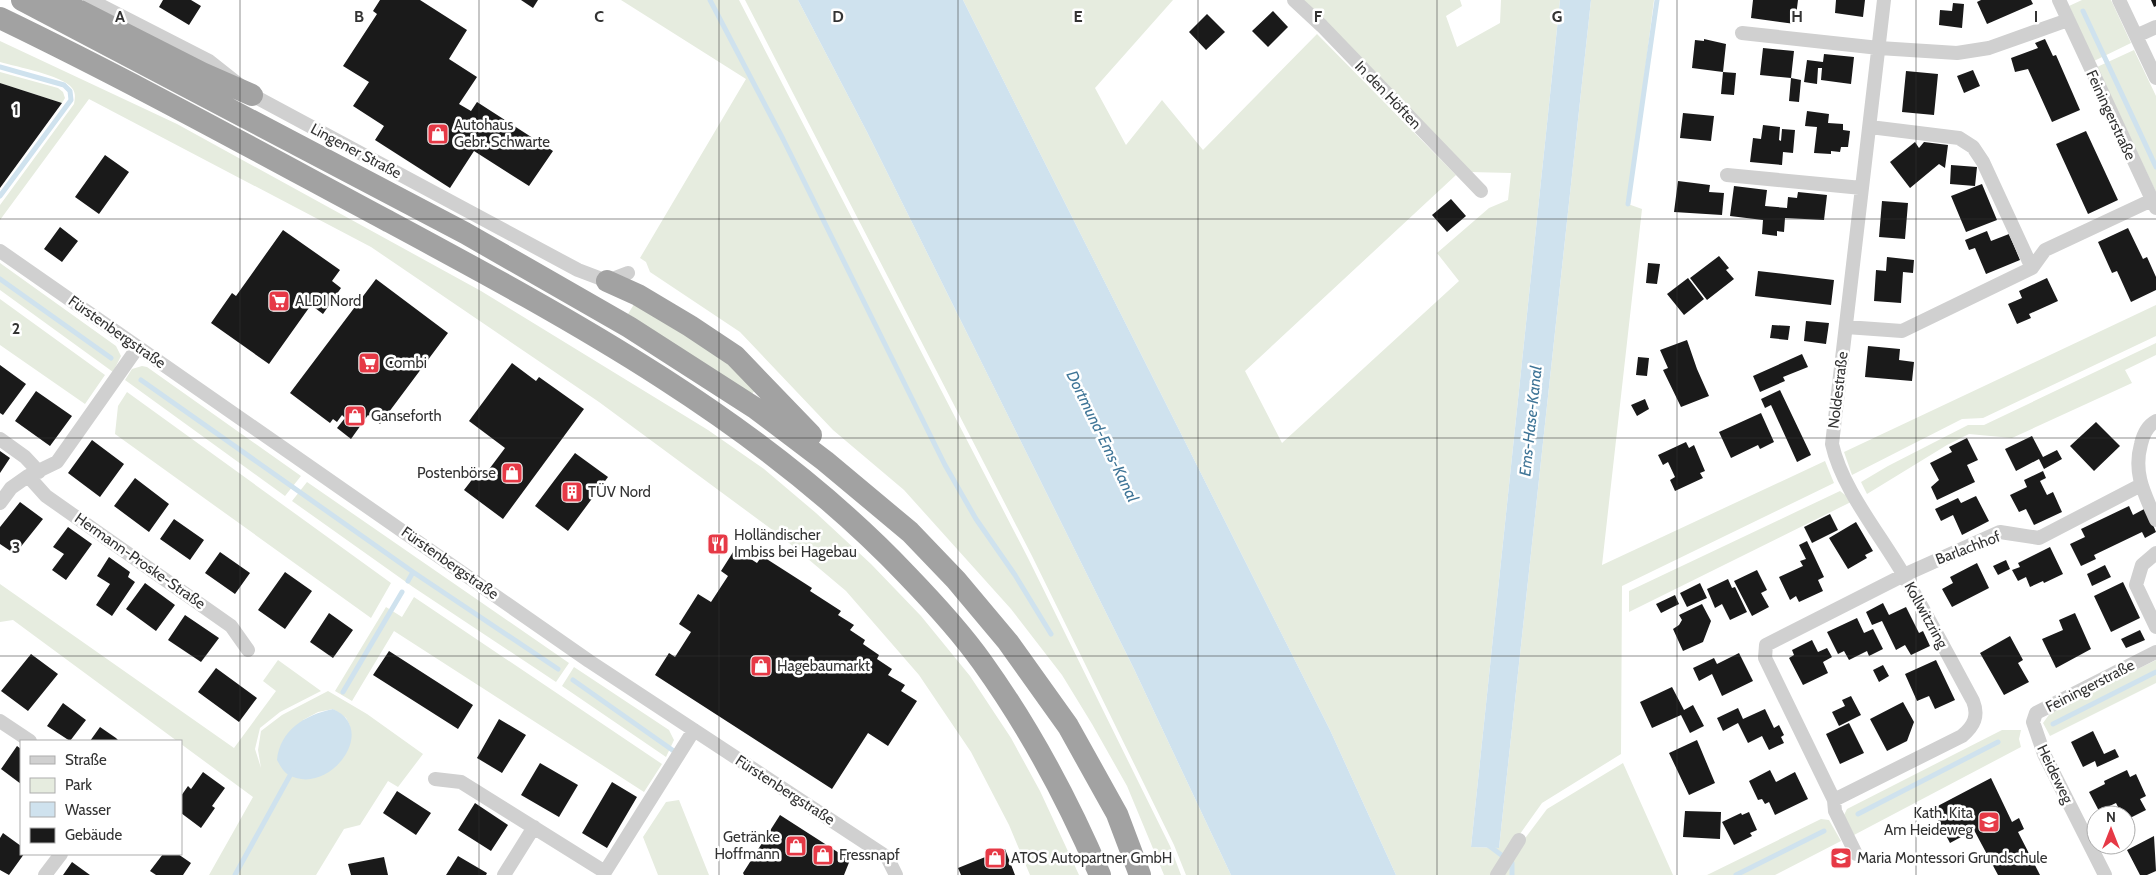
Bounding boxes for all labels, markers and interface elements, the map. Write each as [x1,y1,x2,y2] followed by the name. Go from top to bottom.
[115,7,125,26] text: A
[354,7,364,26] text: B
[594,7,604,26] text: C
[832,7,844,26] text: D
[1073,7,1083,26] text: E
[1314,7,1323,26] text: F
[1552,7,1562,26] text: G
[1791,7,1803,26] text: H
[2034,7,2038,26] text: I
[1351,57,1425,133] street label: In den Höften
[2082,67,2140,163] street label: Feiningerstraße
[13,100,19,119] text: 1
[454,116,550,151] place label: Autohaus Gebr. Schwarte
[308,120,405,183] street label: Lingener Straße
[426,122,450,146] shop icon: Autohaus Gebr. Schwarte
[267,289,291,313] supermarket icon: ALDI Nord
[65,292,169,372] street label: Fürstenbergstraße
[295,292,361,310] place label: ALDI Nord
[12,319,20,338] text: 2
[1824,350,1852,430] street label: Noldestraße
[357,351,381,375] supermarket icon: Combi
[385,354,427,372] place label: Combi
[1515,365,1546,477] water label: Ems-Hase-Kanal
[1062,367,1143,505] water label: Dortmund-Ems-Kanal
[343,404,367,428] shop icon: Ganseforth
[371,407,442,425] place label: Ganseforth
[500,461,524,485] shop icon: Postenbörse
[417,464,496,482] place label: Postenbörse
[560,480,584,504] building icon: TÜV Nord
[588,483,651,501] place label: TÜV Nord
[71,509,209,613] street label: Hermann-Proske-Straße
[398,523,502,603] street label: Fürstenbergstraße
[734,526,857,561] place label: Holländischer Imbiss bei Hagebau
[1933,527,2003,569] street label: Barlachhof
[706,532,730,556] restaurant icon: Holländischer Imbiss bei Hagebau
[12,538,20,557] text: 3
[1900,579,1952,652] street label: Kollwitzring
[749,654,773,678] shop icon: Hagebaumarkt
[2043,656,2138,716] street label: Feiningerstraße
[777,657,870,675] place label: Hagebaumarkt
[20,740,182,855] legend
[2033,742,2077,807] street label: Heideweg
[65,751,107,769] text: Straße
[732,751,838,829] street label: Fürstenbergstraße
[65,776,92,794] text: Park
[65,801,111,819] text: Wasser
[1884,804,1974,839] place label: Kath. Kita Am Heideweg
[2086,805,2136,855] north arrow
[2106,808,2116,826] text: N
[1977,810,2001,834] school or university icon: Kath. Kita Am Heideweg
[65,826,122,844] text: Gebäude
[714,828,780,863] place label: Getränke Hoffmann
[784,834,808,858] shop icon: Getränke Hoffmann
[811,843,835,867] shop icon: Fressnapf
[839,846,900,864] place label: Fressnapf
[983,846,1007,870] shop icon: ATOS Autopartner GmbH
[1829,846,1853,870] school or university icon: Maria Montessori Grundschule
[1011,849,1172,867] place label: ATOS Autopartner GmbH
[1857,849,2048,867] place label: Maria Montessori Grundschule

